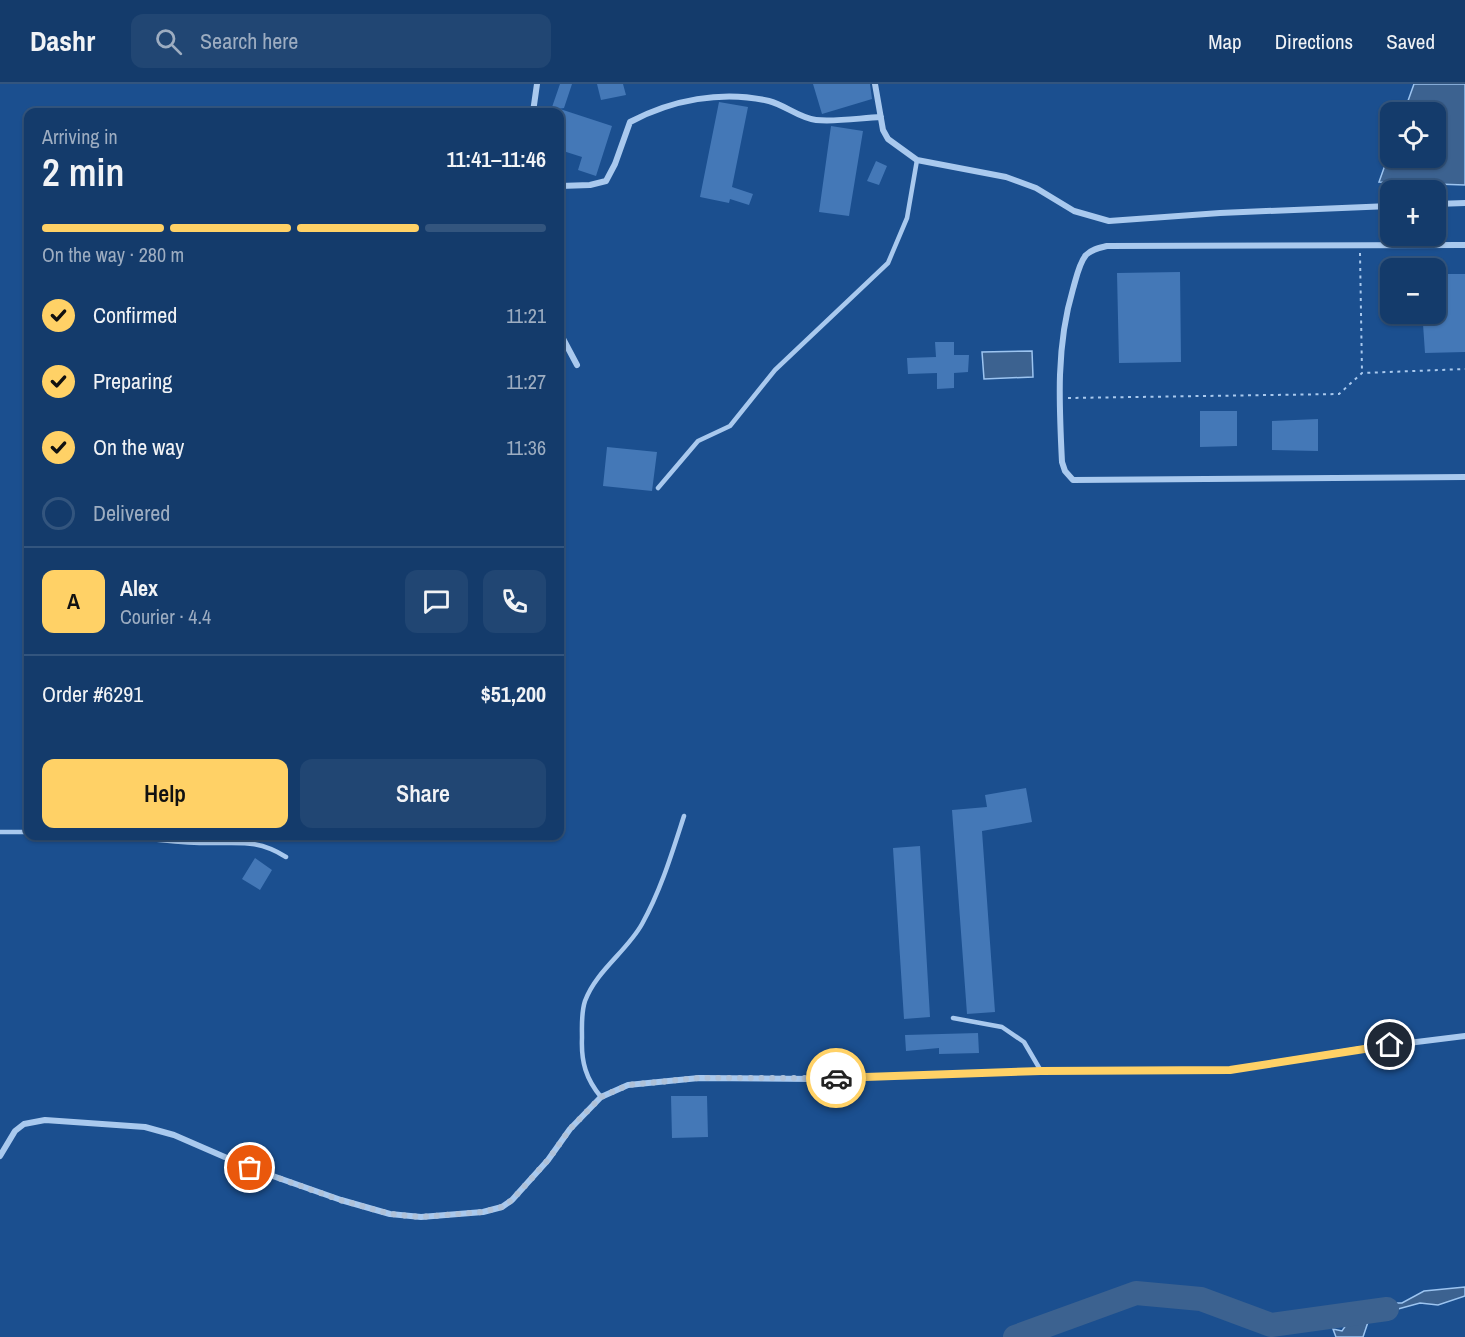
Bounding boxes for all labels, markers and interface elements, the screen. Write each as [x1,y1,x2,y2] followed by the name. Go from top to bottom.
[131,14,551,68] search box
[30,22,95,60] text: Dashr
[152,25,185,58] icon: search
[200,26,298,56] text: Search here
[1208,27,1242,56] text: Map
[1275,27,1353,56] text: Directions
[1386,27,1435,56] text: Saved
[1380,102,1446,324] map controls
[1380,102,1446,168] button: locate
[42,123,118,150] text: Arriving in
[447,144,546,174] text: 11:41–11:46
[42,146,124,198] text: 2 min
[1380,180,1446,246] button: +
[42,241,184,268] text: On the way · 280 m
[1380,258,1446,324] button: −
[42,299,75,332] icon: check
[93,300,177,330] text: Confirmed
[506,302,546,329] text: 11:21
[42,365,75,398] icon: check
[93,366,172,396] text: Preparing
[506,368,546,395] text: 11:27
[42,431,75,464] icon: check
[93,432,184,462] text: On the way
[506,434,546,461] text: 11:36
[93,498,170,528] text: Delivered
[405,570,468,633] button: chat
[483,570,546,633] button: phone
[120,573,158,603] text: Alex
[67,586,80,616] text: A
[120,603,211,630] text: Courier · 4.4
[42,679,143,709] text: Order #6291
[481,679,546,709] text: $51,200
[42,759,288,828] button: Help
[300,759,546,828] button: Share
[1364,1019,1415,1070] pin
[1373,1028,1406,1061] icon: home
[806,1048,866,1108] courier
[820,1062,853,1095] icon: car
[224,1142,275,1193] pin
[233,1151,266,1184] icon: bag

